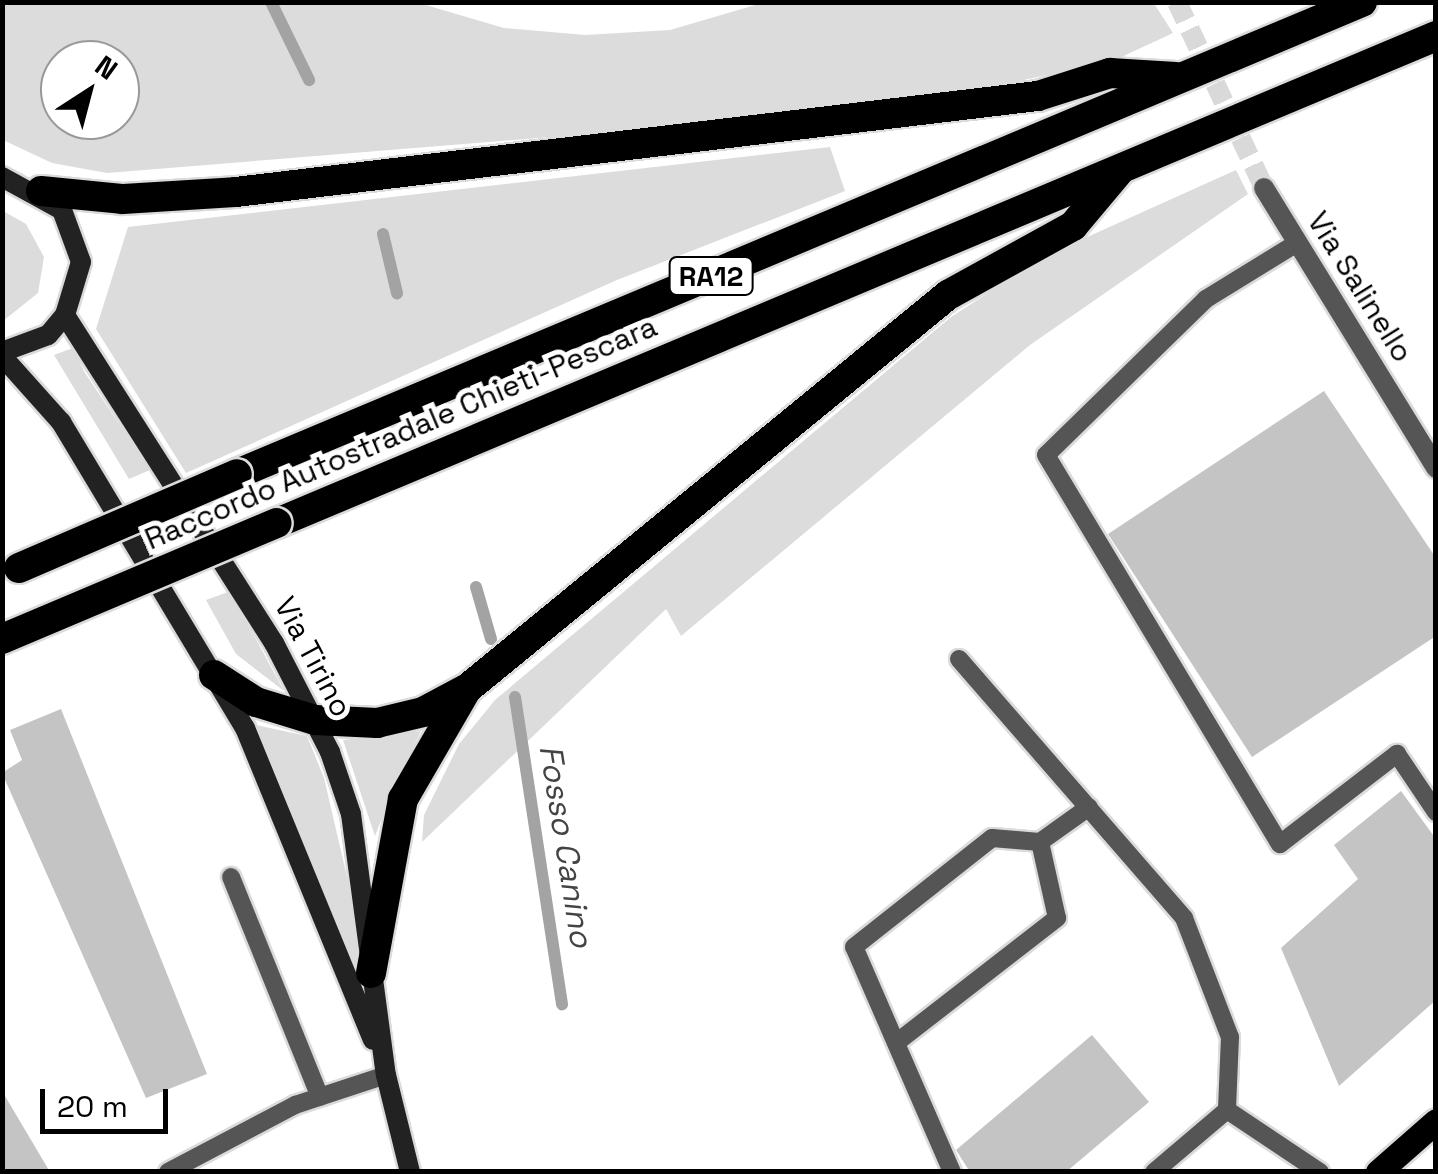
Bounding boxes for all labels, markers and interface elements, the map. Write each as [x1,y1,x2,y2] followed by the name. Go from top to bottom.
[40,40,140,140] north arrow
[88,47,125,87] text: N
[1300,205,1420,369] street label: Via Salinello
[668,253,754,299] road number: RA12
[139,308,663,558] street label: Raccordo Autostradale Chieti-Pescara
[266,591,360,723] street label: Via Tirino
[531,742,601,950] water label: Fosso Canino
[45,1069,172,1131] scale bar
[57,1087,128,1126] text: 20 m

